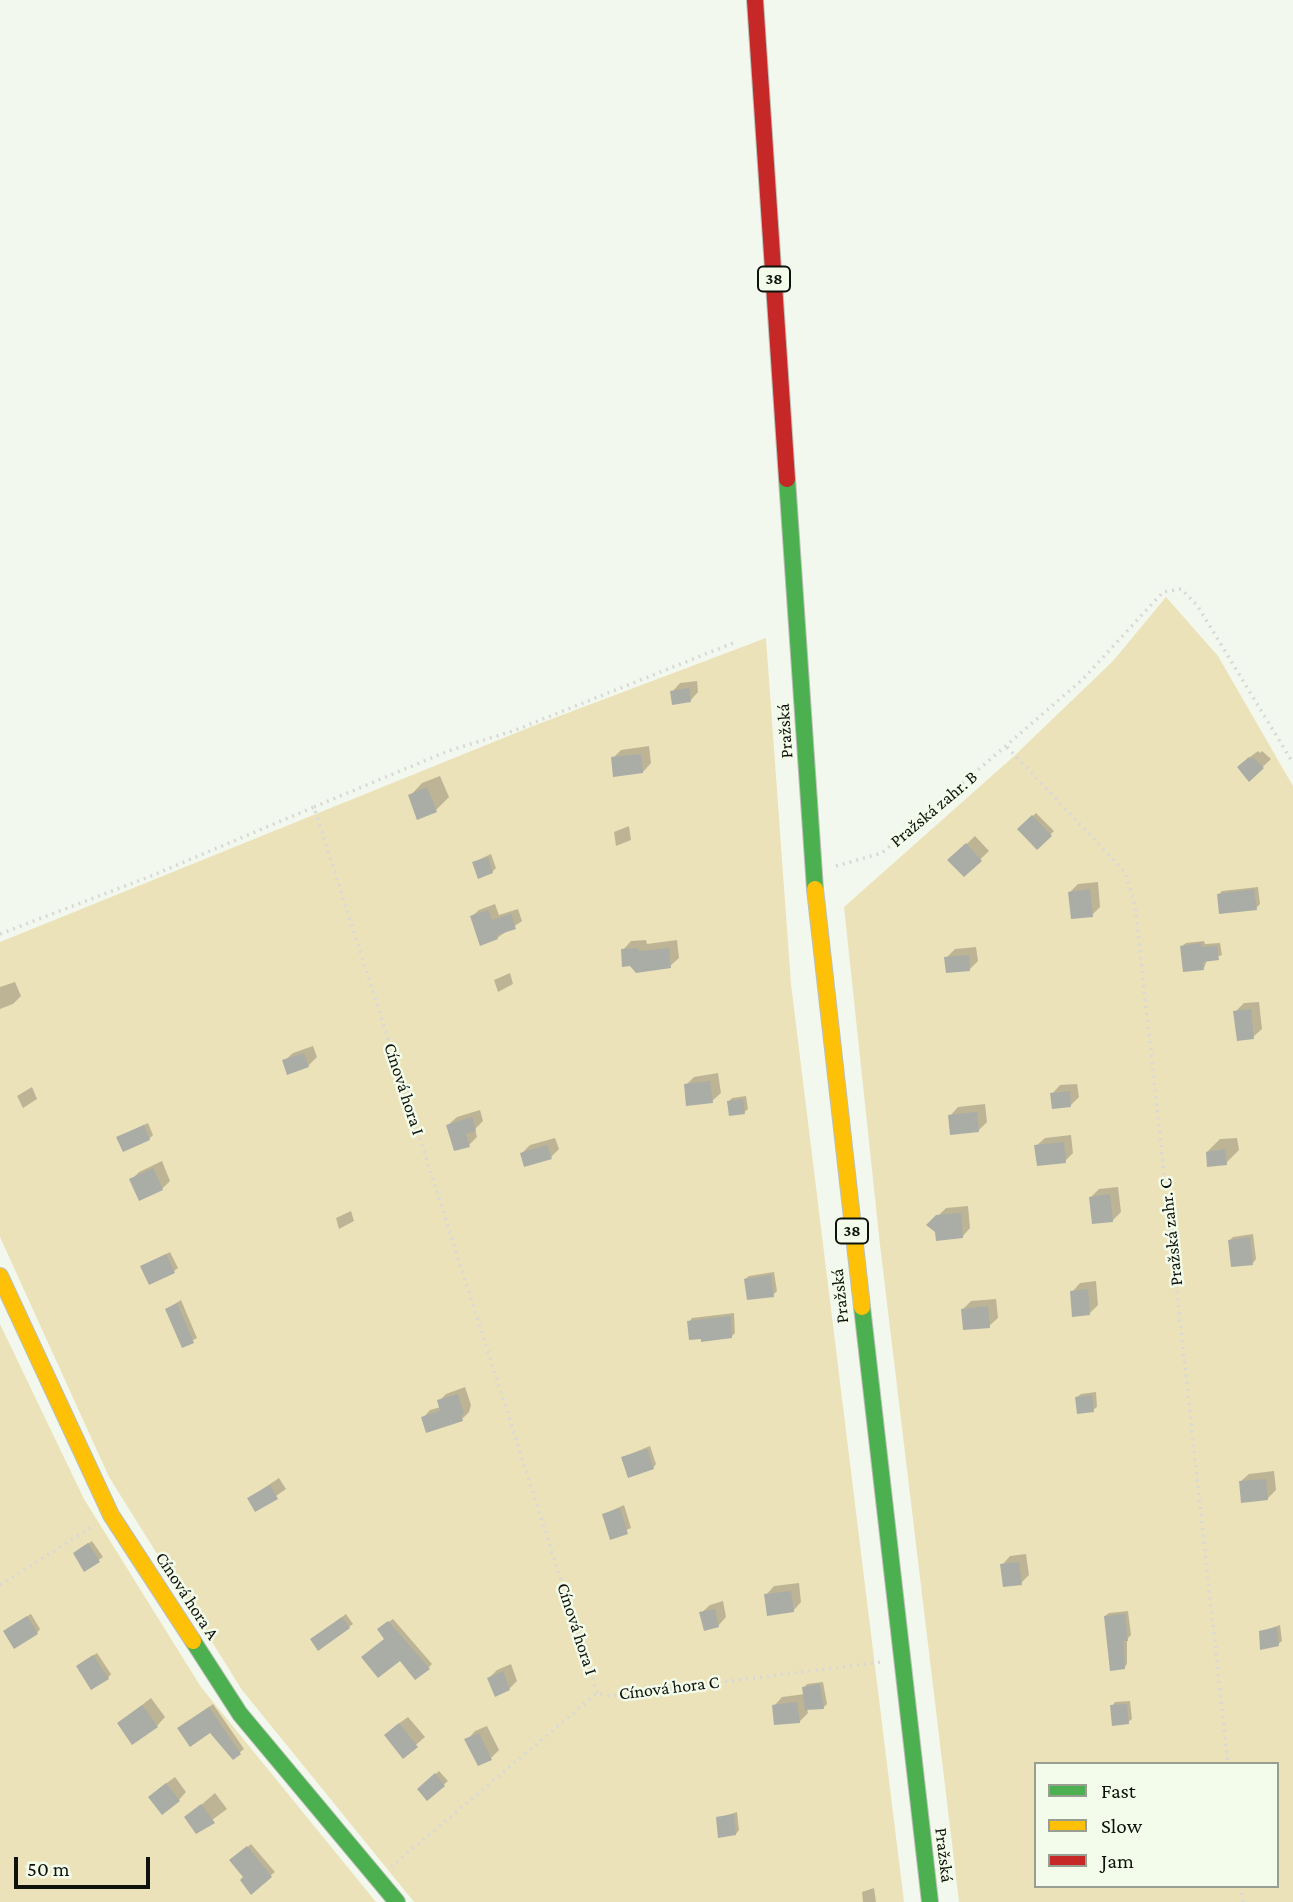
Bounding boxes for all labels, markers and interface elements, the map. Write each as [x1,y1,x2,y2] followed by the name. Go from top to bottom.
[758,266,790,292] road number: 38
[772,703,798,759] street label: Pražská
[886,766,982,852] street label: Pražská zahr. B
[379,1040,429,1138] street label: Cínová hora I
[1155,1177,1187,1287] street label: Pražská zahr. C
[836,1218,868,1244] road number: 38
[826,1268,854,1324] street label: Pražská
[151,1548,223,1644] street label: Cínová hora A
[552,1580,602,1678] street label: Cínová hora I
[618,1671,720,1705] street label: Cínová hora C
[1034,1762,1279,1888] legend
[1101,1779,1136,1803] text: Fast
[1101,1814,1142,1838] text: Slow
[930,1826,958,1884] street label: Pražská
[18,1842,154,1886] scale bar
[1101,1849,1134,1873] text: Jam
[27,1857,70,1881] text: 50 m

